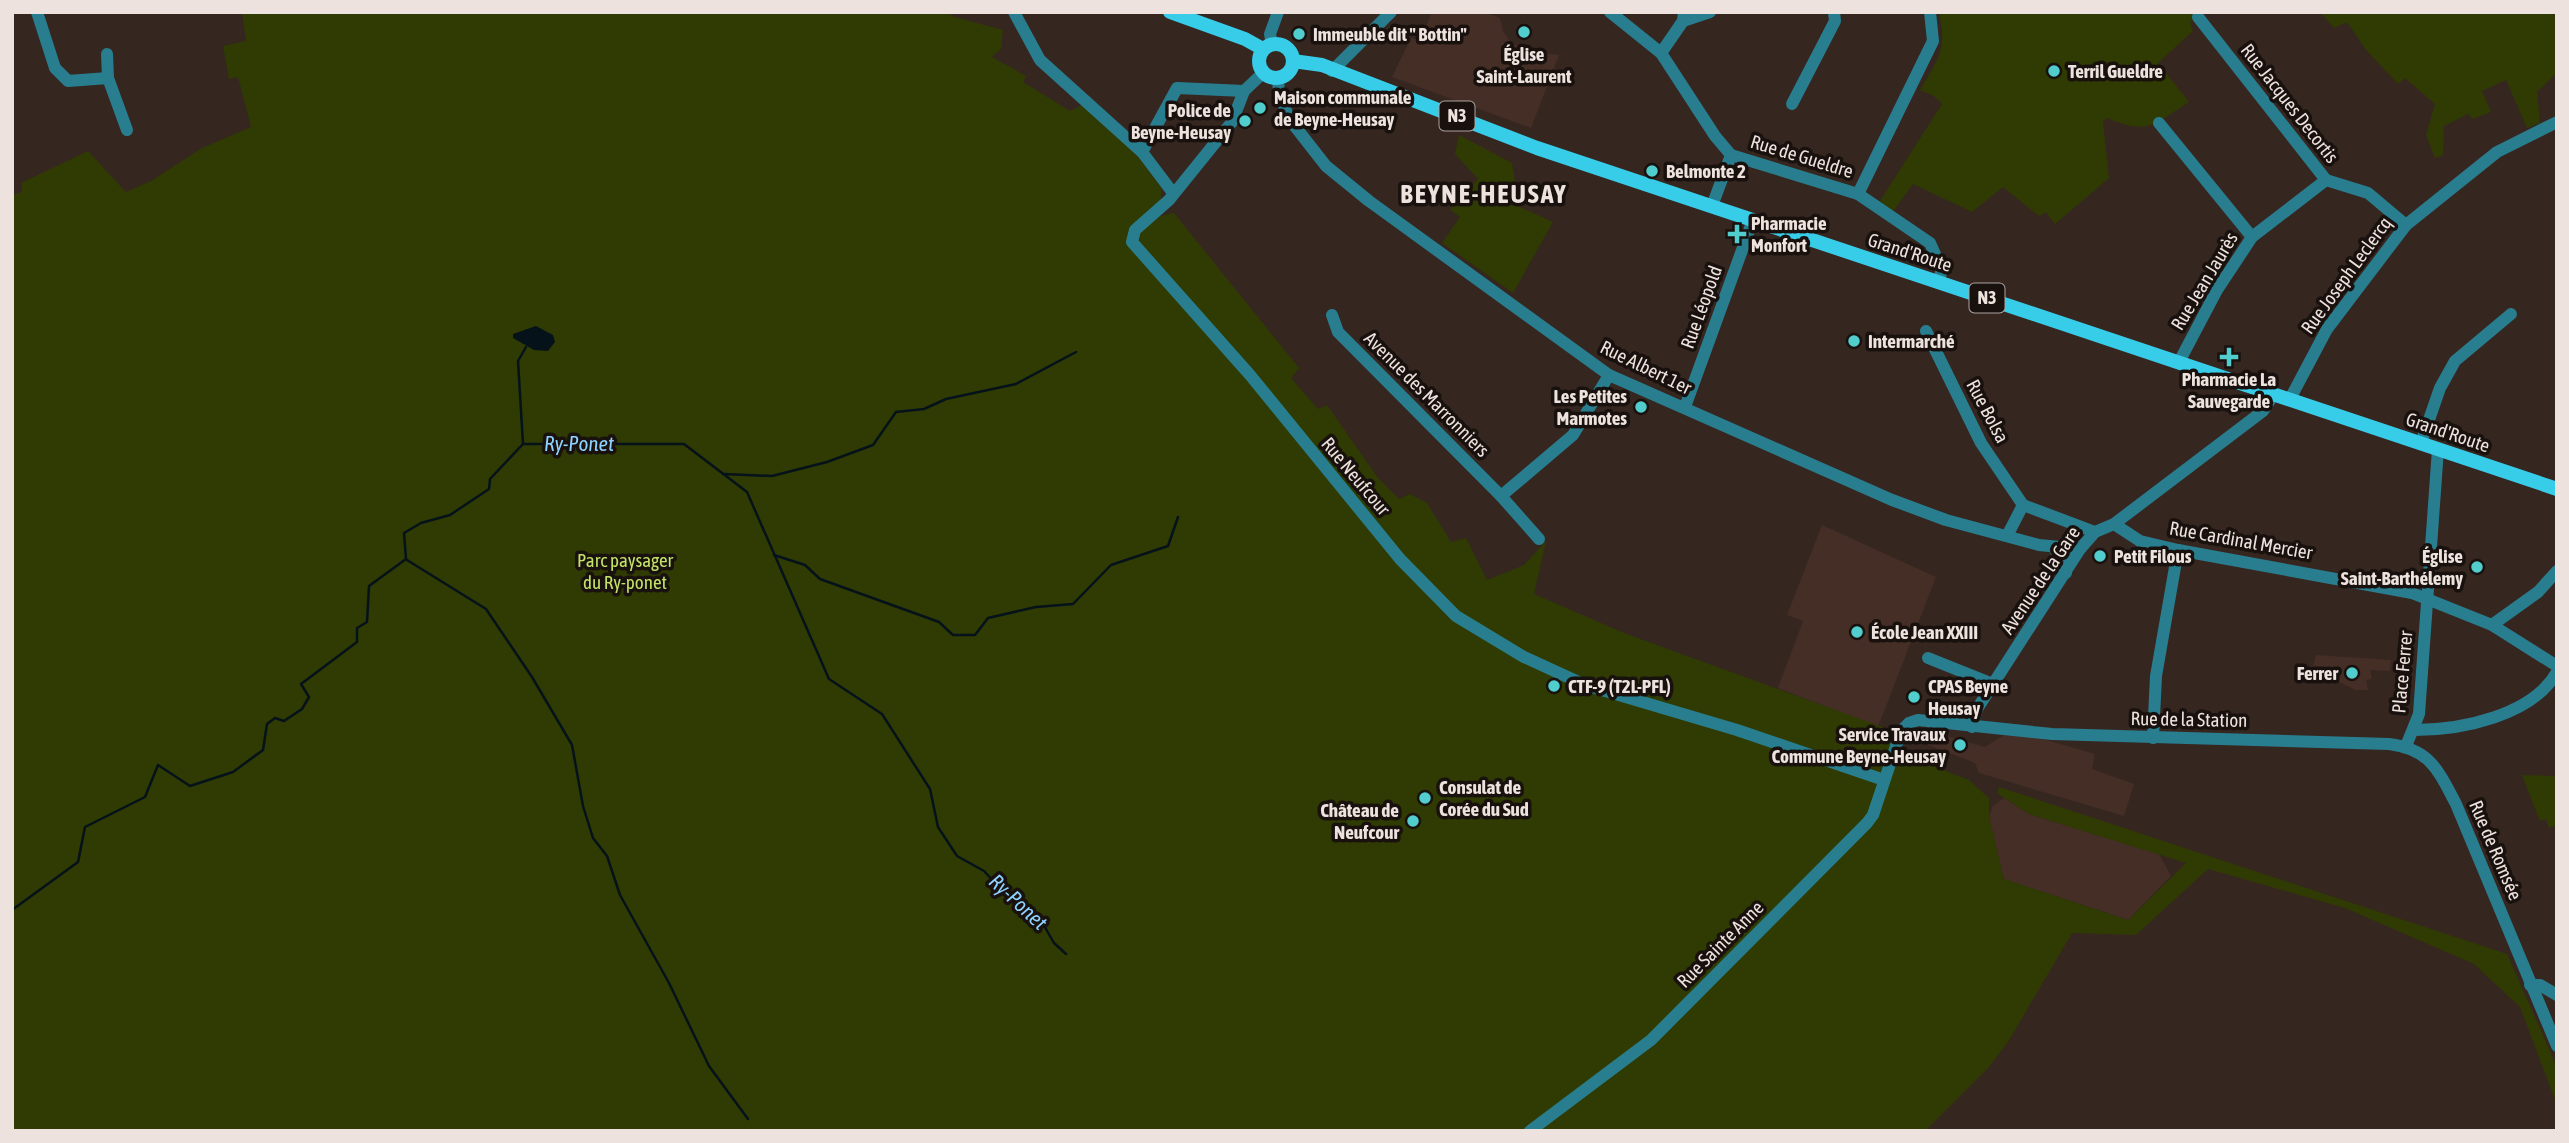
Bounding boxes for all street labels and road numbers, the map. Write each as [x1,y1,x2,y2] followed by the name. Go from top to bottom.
[2237,39,2344,167] street label: Rue Jacques Decortis
[1440,102,1474,131] road number: N3
[1748,130,1856,182] street label: Rue de Gueldre
[2296,212,2396,338] street label: Rue Joseph Leclercq
[1865,228,1955,276] street label: Grand'Route
[2166,228,2242,334] street label: Rue Jean Jaurès
[1676,263,1726,351] street label: Rue Léopold
[1969,284,2004,312] road number: N3
[1360,327,1494,461] street label: Avenue des Marronniers
[1597,336,1695,399] street label: Rue Albert 1er
[1962,376,2014,446] street label: Rue Bolsa
[2403,407,2493,457] street label: Grand'Route
[1317,433,1395,520] street label: Rue Neufcour
[2168,517,2314,563] street label: Rue Cardinal Mercier
[1996,522,2084,638] street label: Avenue de la Gare
[2387,629,2417,714] street label: Place Ferrer
[2130,707,2248,731] street label: Rue de la Station
[2465,797,2527,903] street label: Rue de Romsée
[1672,896,1768,992] street label: Rue Sainte Anne

